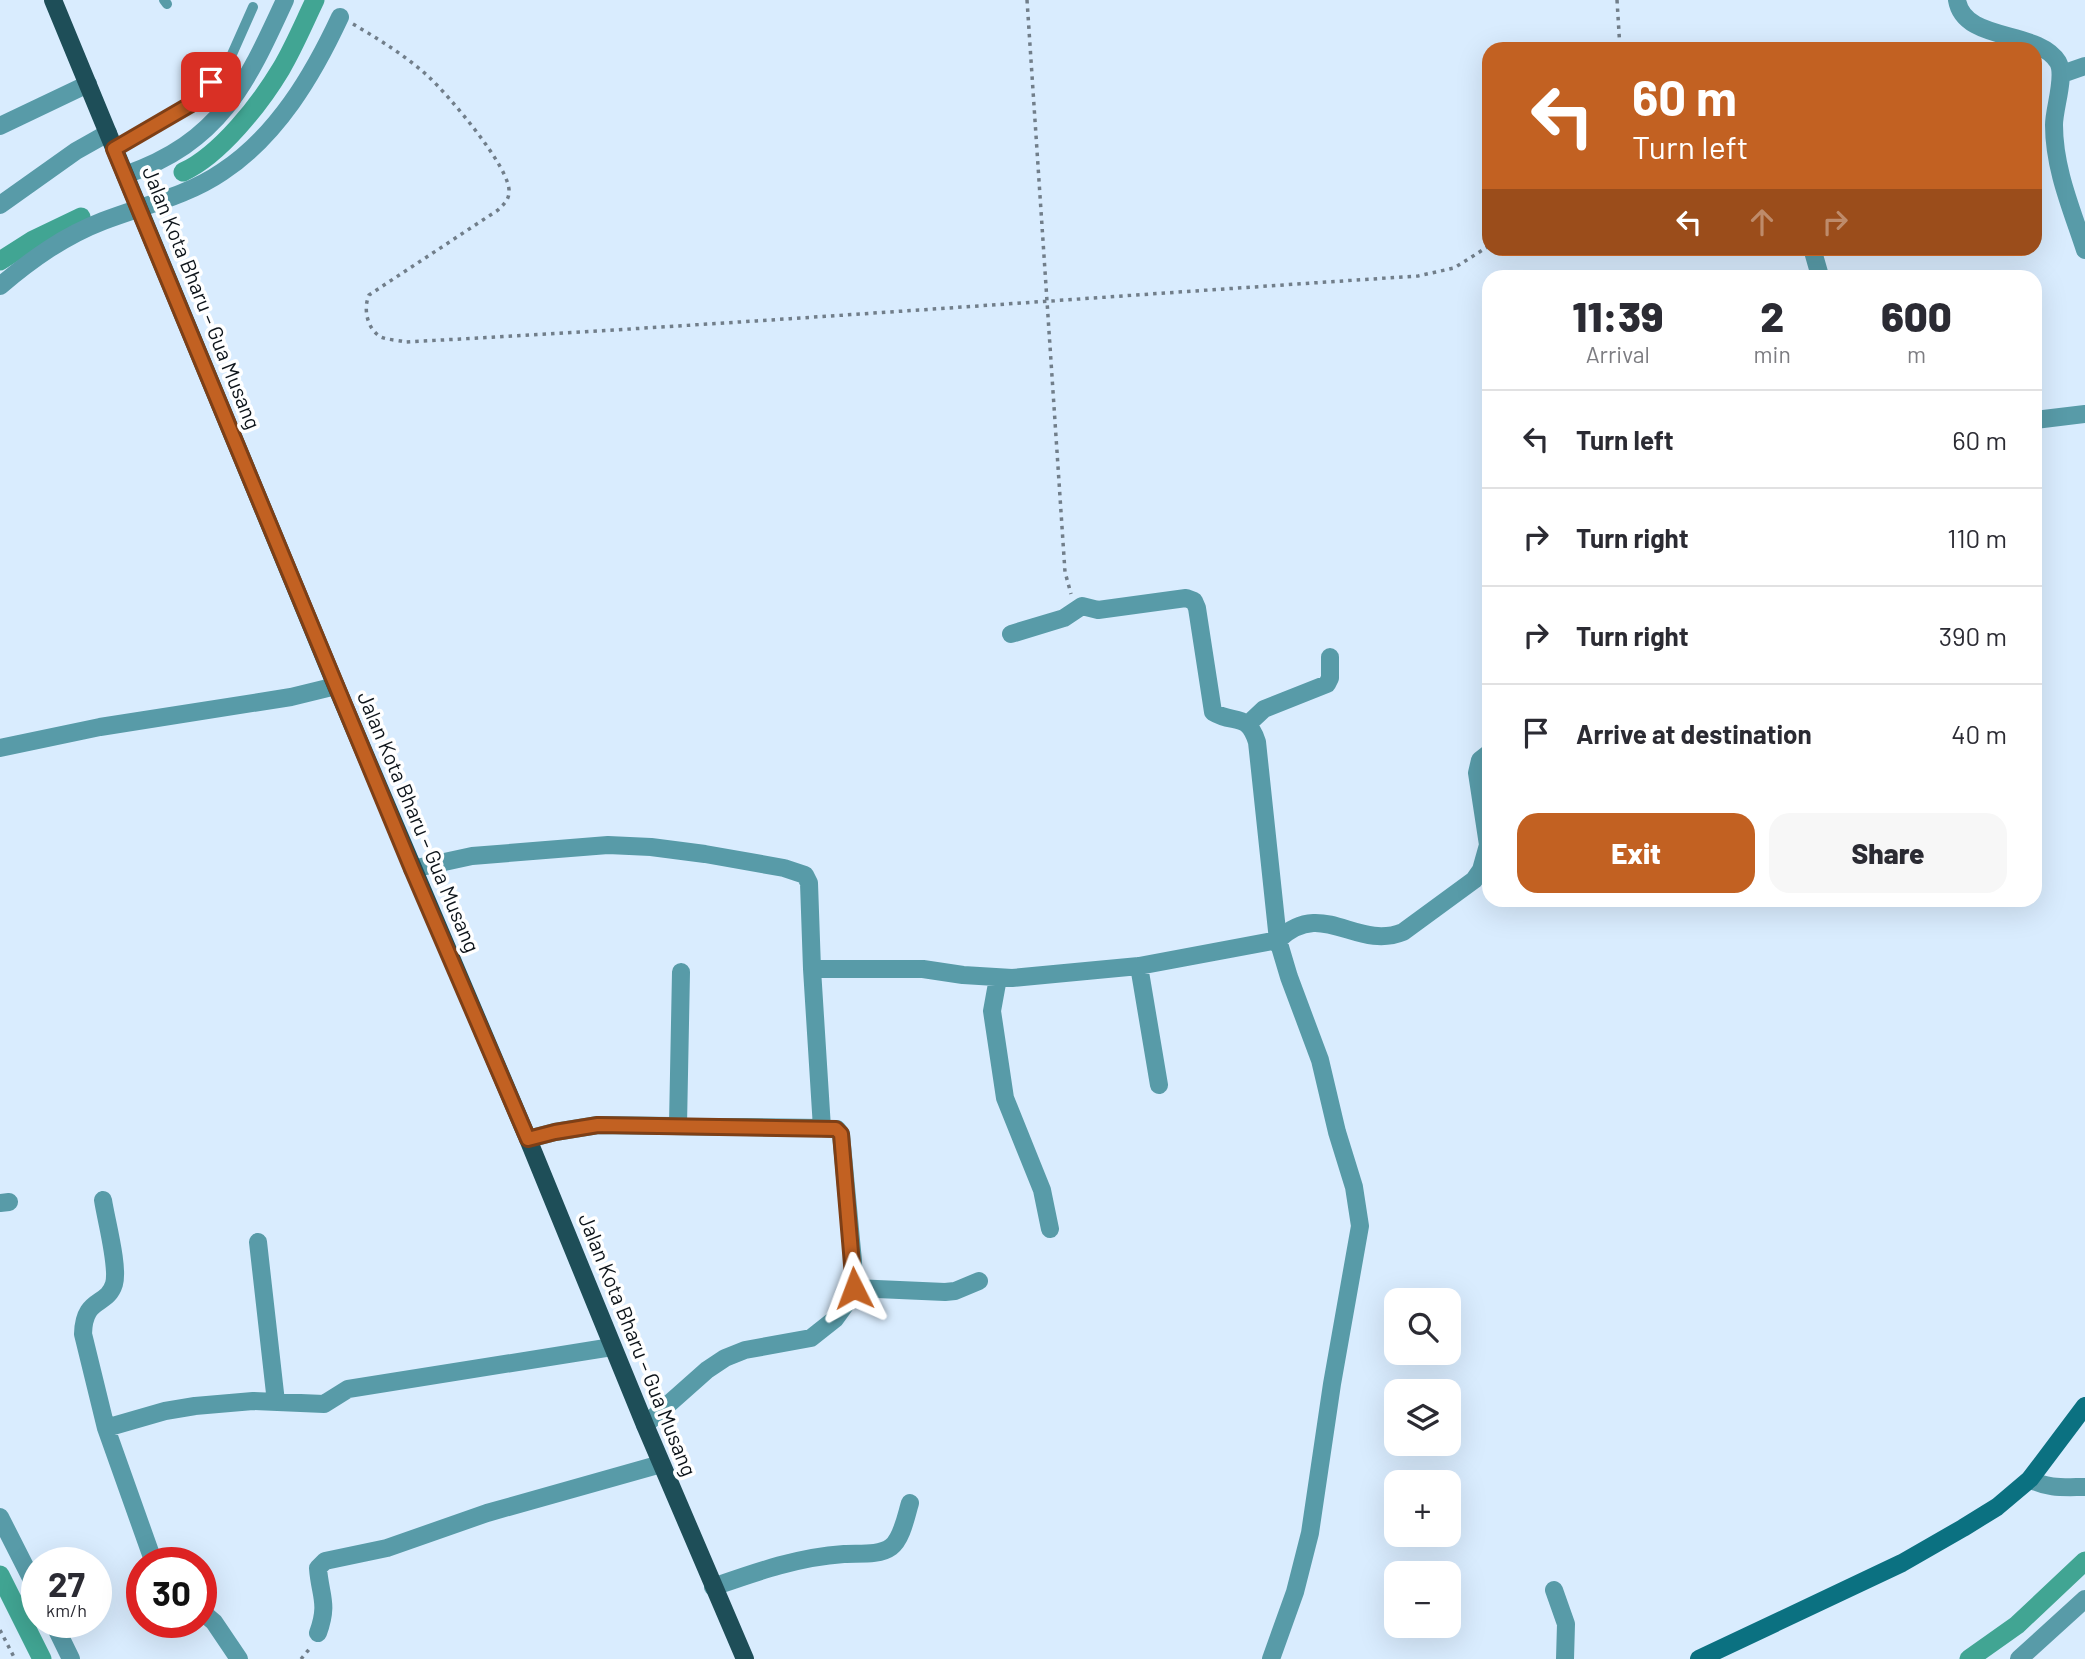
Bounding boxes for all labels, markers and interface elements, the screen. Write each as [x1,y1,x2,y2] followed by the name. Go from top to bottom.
[181,52,241,112] pin
[192,63,230,101] icon: arrive
[1632,67,1737,126] text: 60 m
[1517,70,1608,161] icon: left
[1632,127,1749,165] text: Turn left
[138,162,267,432] street label: Jalan Kota Bharu – Gua Musang
[1670,203,1708,241] icon: left
[1743,203,1781,241] icon: ahead
[1816,203,1854,241] icon: right
[1572,290,1663,340] text: 11:39
[1760,290,1784,340] text: 2
[1881,290,1952,340] text: 600
[1586,340,1650,368] text: Arrival
[1754,340,1791,368] text: min
[1907,340,1926,368] text: m
[1517,420,1555,458] icon: left
[1576,424,1674,455] text: Turn left
[1952,424,2007,455] text: 60 m
[1517,518,1555,556] icon: right
[1576,522,1689,553] text: Turn right
[1947,522,2007,553] text: 110 m
[1517,616,1555,654] icon: right
[1576,620,1689,651] text: Turn right
[1939,620,2007,651] text: 390 m
[353,687,486,956] street label: Jalan Kota Bharu – Gua Musang
[1517,714,1555,752] icon: arrive
[1576,718,1812,749] text: Arrive at destination
[1951,718,2007,749] text: 40 m
[1517,813,1755,893] button: Exit
[1769,813,2007,893] button: Share
[574,1209,703,1479] street label: Jalan Kota Bharu – Gua Musang
[817,1251,891,1325] position arrow
[1384,1288,1461,1638] map controls
[1384,1288,1461,1365] button: search
[1384,1379,1461,1456] button: layers
[1384,1470,1461,1547] button: +
[126,1547,217,1638] speed limit sign: 30
[1384,1561,1461,1638] button: −
[48,1562,85,1604] text: 27
[46,1599,87,1621] text: km/h

